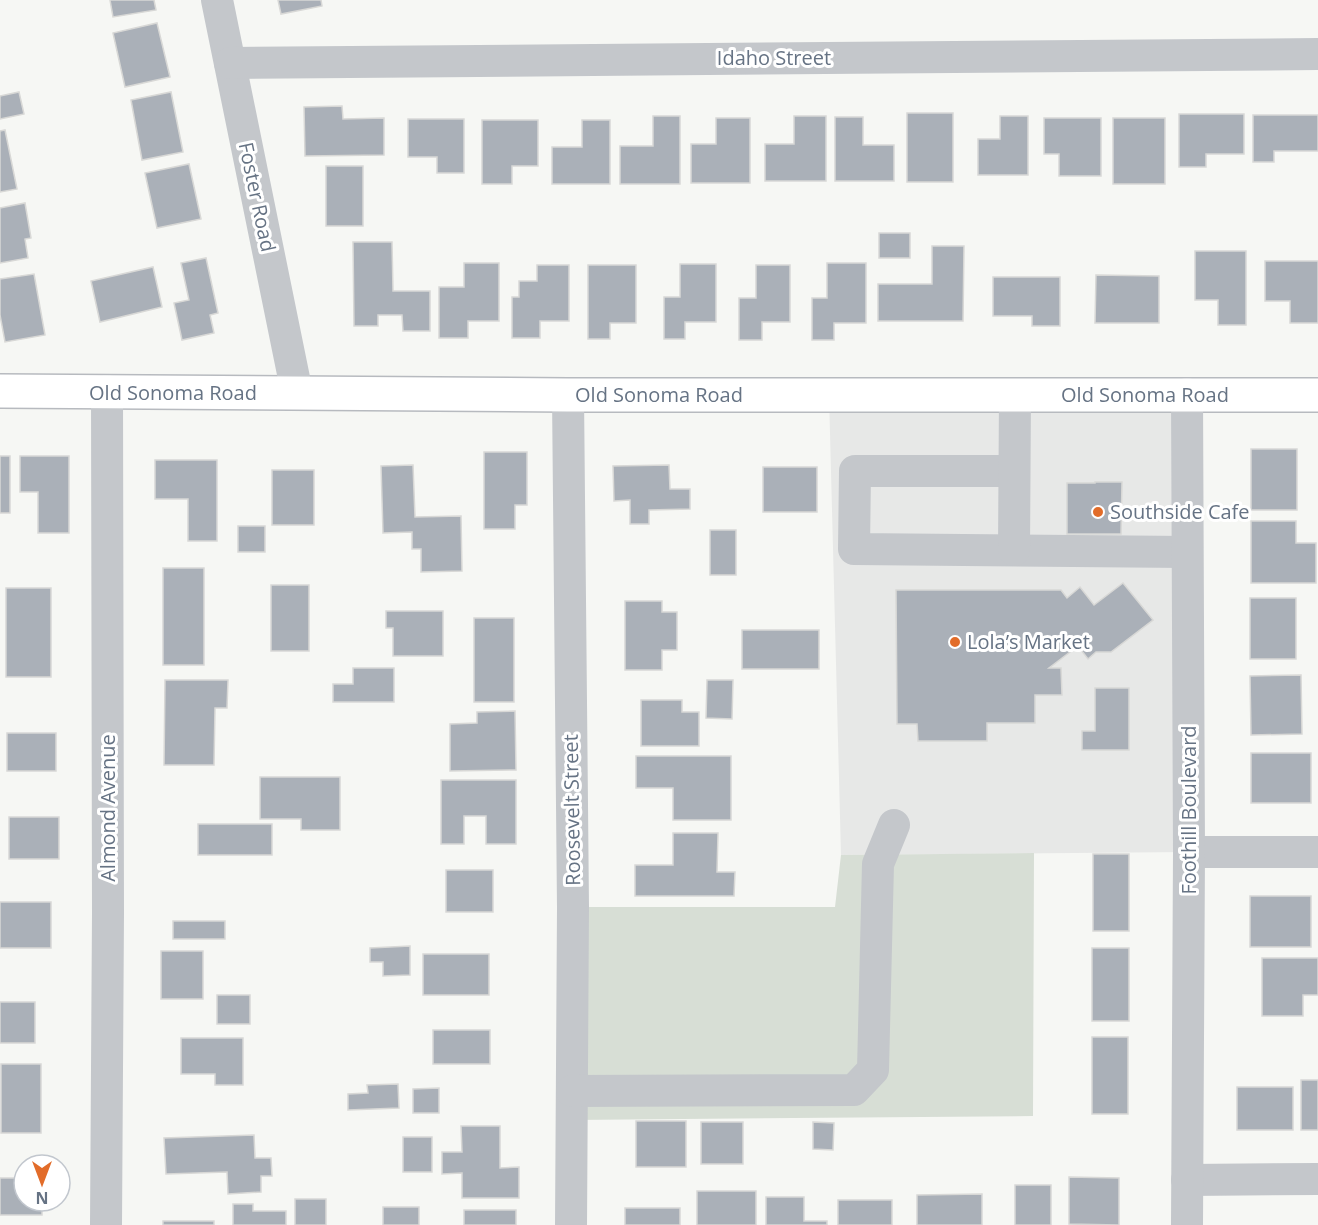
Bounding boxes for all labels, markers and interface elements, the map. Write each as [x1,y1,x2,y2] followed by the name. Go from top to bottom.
[717,44,831,71] street label: Idaho Street
[233,140,282,254] street label: Foster Road
[89,379,257,406] street label: Old Sonoma Road
[575,381,743,408] street label: Old Sonoma Road
[1061,381,1229,408] street label: Old Sonoma Road
[1110,498,1250,525] place label: Southside Cafe
[1091,505,1105,519] marker: Southside Cafe
[967,628,1090,655] place label: Lola’s Market
[948,635,962,649] marker: Lola’s Market
[1175,725,1202,895] street label: Foothill Boulevard
[94,734,121,882] street label: Almond Avenue
[557,734,586,886] street label: Roosevelt Street
[12,1153,72,1213] north arrow
[35,1187,49,1209] text: N

